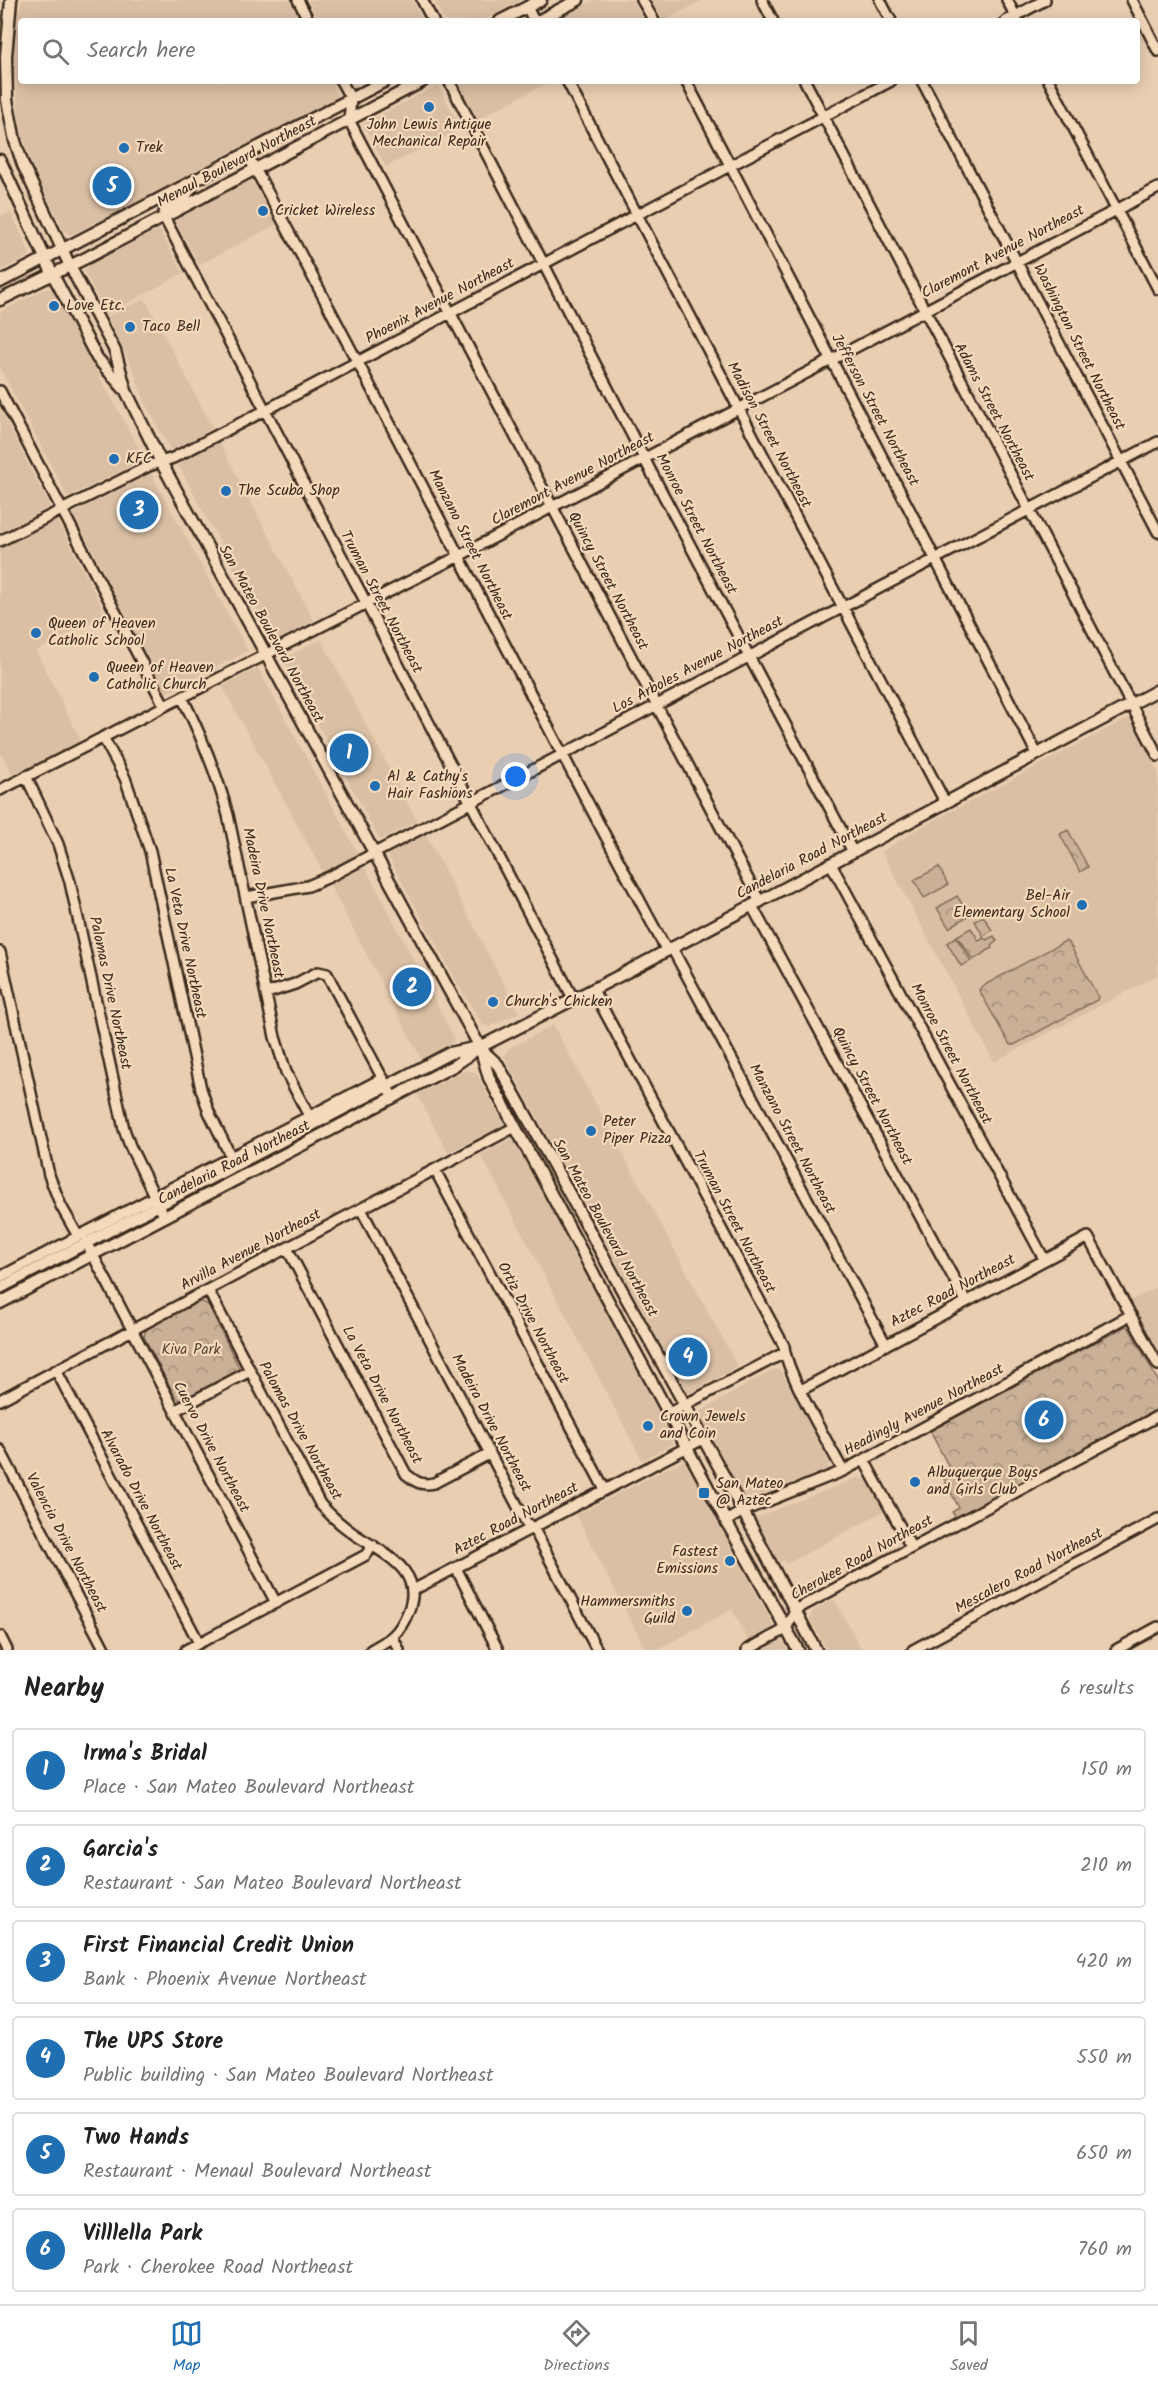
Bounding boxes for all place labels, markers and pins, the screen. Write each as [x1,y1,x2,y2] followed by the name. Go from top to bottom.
[422,100,436,114] marker: John Lewis Antique Mechanical Repair
[367,113,491,154] place label: John Lewis Antique Mechanical Repair
[136,136,164,160] place label: Trek
[117,141,131,155] marker: Trek
[92,164,132,208] pin: 5
[275,199,376,223] place label: Cricket Wireless
[256,204,270,218] marker: Cricket Wireless
[66,294,125,318] place label: Love Etc.
[47,299,61,313] marker: Love Etc.
[142,315,201,339] place label: Taco Bell
[123,320,137,334] marker: Taco Bell
[126,447,152,471] place label: KFC
[107,452,121,466] marker: KFC
[238,479,340,503] place label: The Scuba Shop
[219,484,233,498] marker: The Scuba Shop
[120,488,158,532] pin: 3
[48,612,156,653] place label: Queen of Heaven Catholic School
[29,626,43,640] marker: Queen of Heaven Catholic School
[106,656,214,697] place label: Queen of Heaven Catholic Church
[87,670,101,684] marker: Queen of Heaven Catholic Church
[330,730,368,776] pin: 1
[387,765,473,806] place label: Al & Cathy's Hair Fashions
[368,779,382,793] marker: Al & Cathy's Hair Fashions
[953,884,1071,925] place label: Bel-Air Elementary School
[1075,898,1089,912] marker: Bel-Air Elementary School
[392,964,432,1010] pin: 2
[505,990,613,1014] place label: Church's Chicken
[486,995,500,1009] marker: Church's Chicken
[603,1110,672,1151] place label: Peter Piper Pizza
[584,1124,598,1138] marker: Peter Piper Pizza
[668,1334,708,1380] pin: 4
[1024,1398,1064,1442] pin: 6
[660,1405,746,1446] place label: Crown Jewels and Coin
[641,1419,655,1433] marker: Crown Jewels and Coin
[927,1461,1038,1502] place label: Albuquerque Boys and Girls Club
[716,1472,783,1513] place label: San Mateo @ Aztec
[908,1475,922,1489] marker: Albuquerque Boys and Girls Club
[697,1486,711,1500] marker: San Mateo @ Aztec
[656,1540,719,1581] place label: Fastest Emissions
[723,1554,737,1568] marker: Fastest Emissions
[580,1590,676,1631] place label: Hammersmiths Guild
[680,1604,694,1618] marker: Hammersmiths Guild

